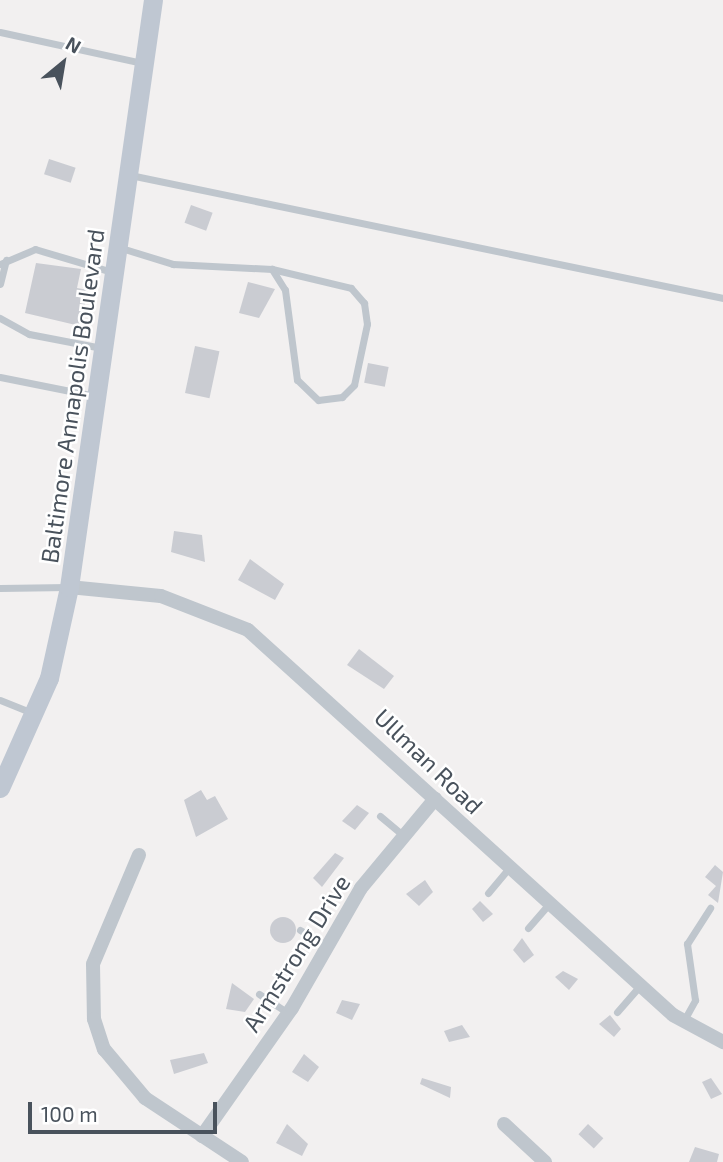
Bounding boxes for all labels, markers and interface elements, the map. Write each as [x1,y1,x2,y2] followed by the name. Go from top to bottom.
[28,28,98,98] north arrow
[62,31,85,58] text: N
[34,227,110,565] street label: Baltimore Annapolis Boulevard
[369,702,489,820] street label: Ullman Road
[236,869,356,1037] street label: Armstrong Drive
[32,1088,220,1132] scale bar
[41,1101,98,1126] text: 100 m

